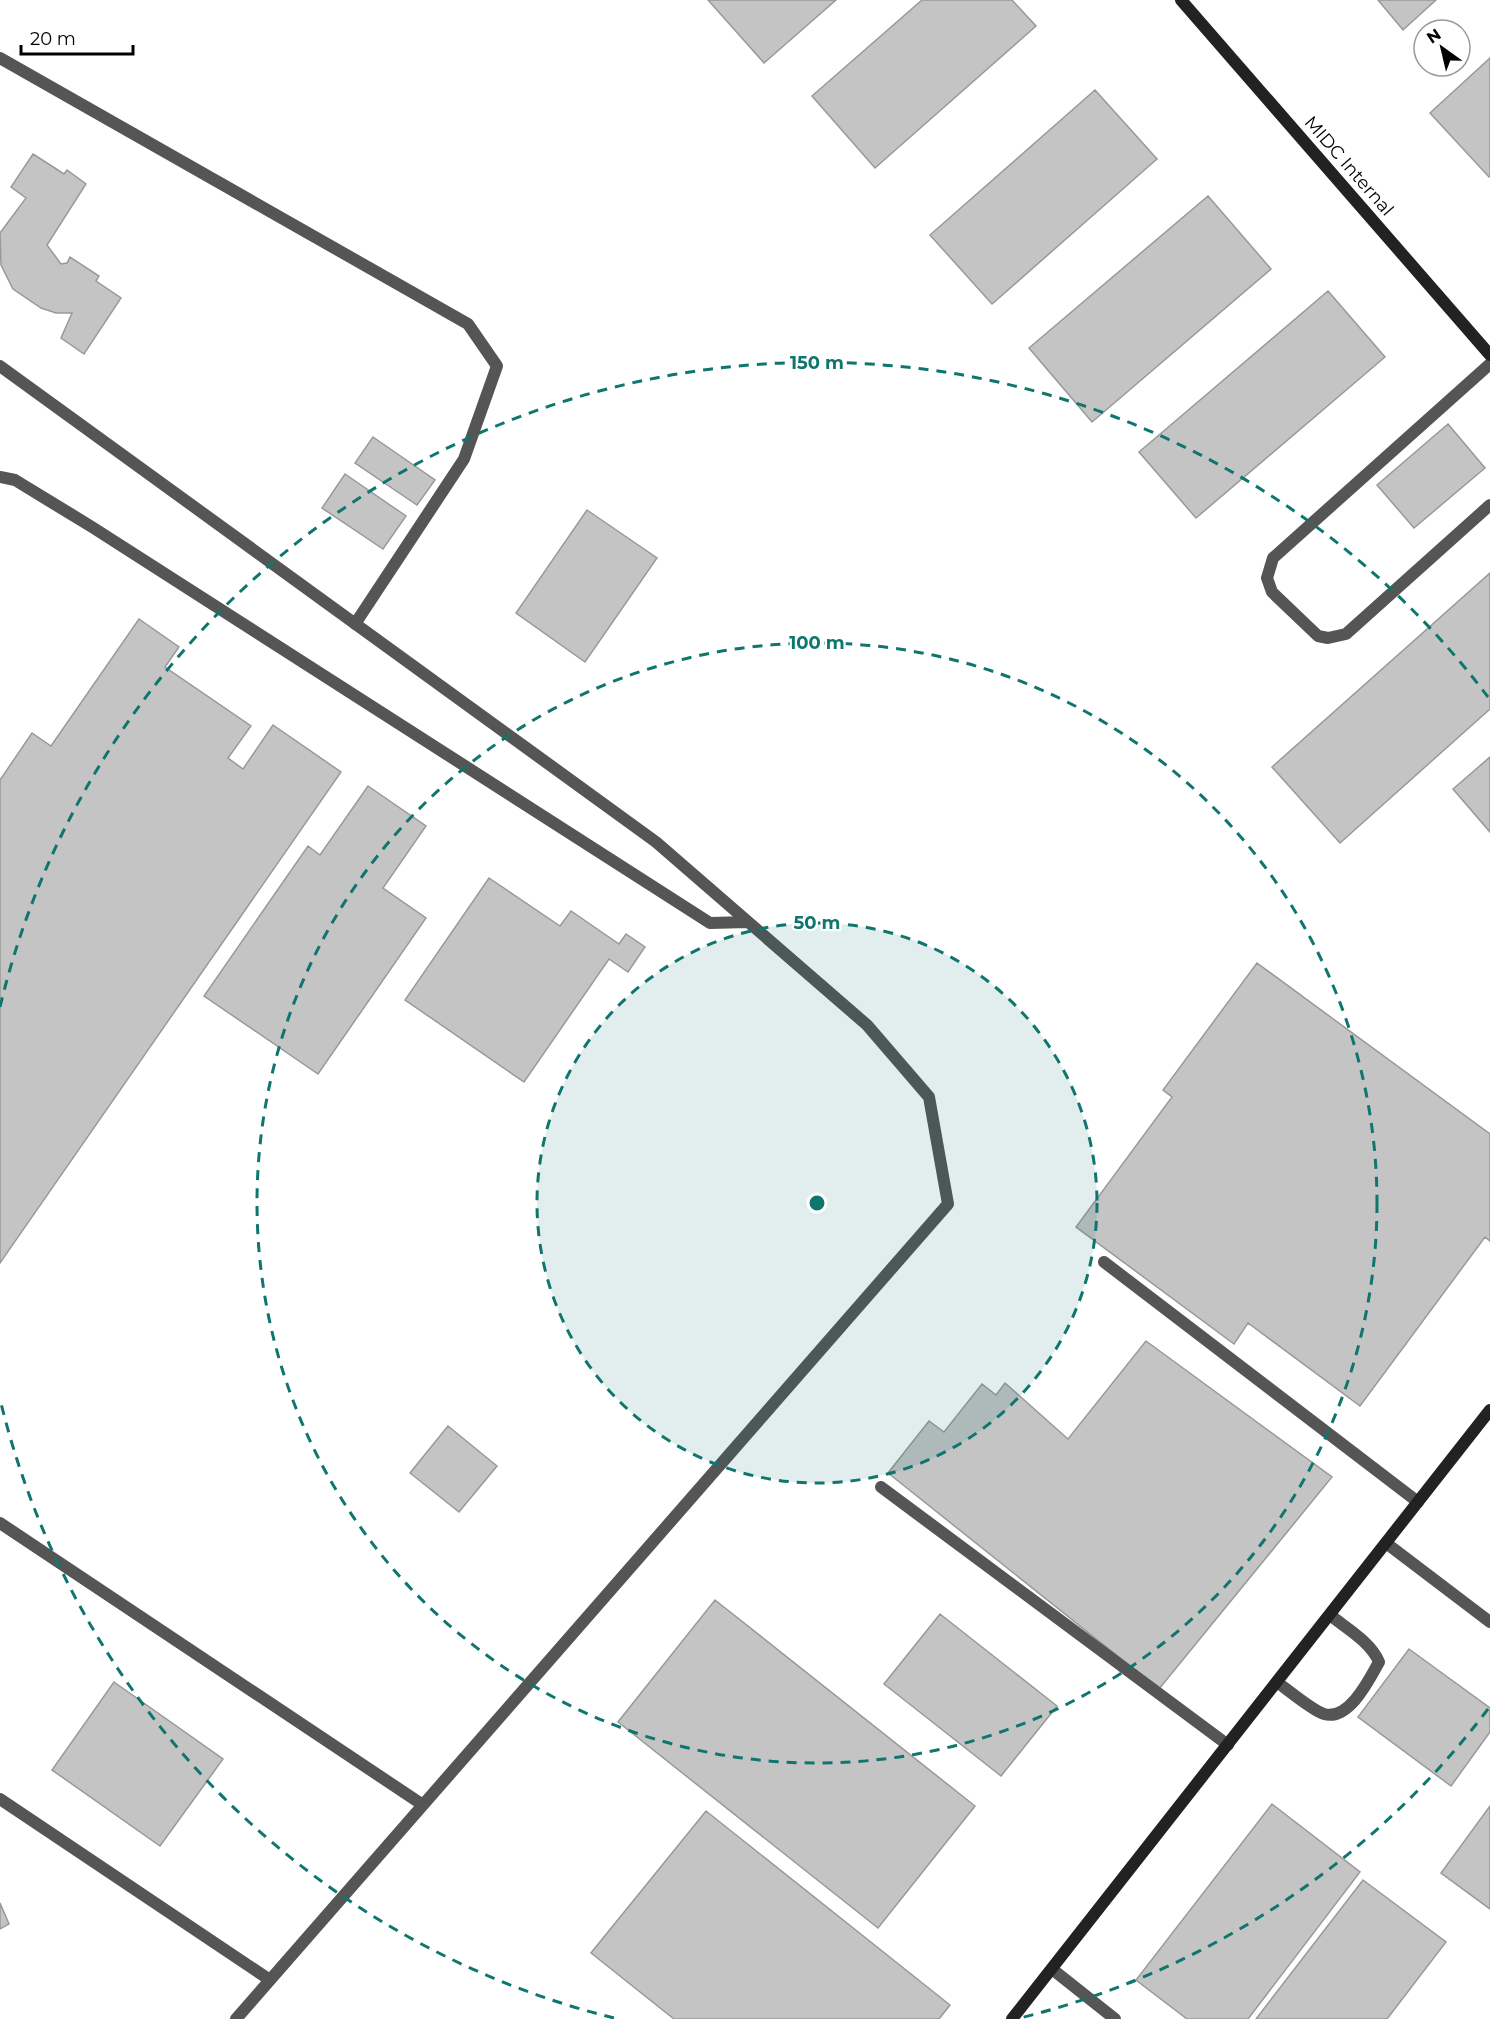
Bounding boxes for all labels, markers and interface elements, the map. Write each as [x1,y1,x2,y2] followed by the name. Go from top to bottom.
[21,18,134,56] scale bar
[1412,18,1472,78] north arrow
[1423,24,1445,47] text: N
[30,28,76,50] text: 20 m
[1300,112,1398,220] street label: MIDC Internal
[790,352,844,374] text: 150 m
[789,632,845,654] text: 100 m
[794,912,840,934] text: 50 m
[807,1193,827,1213] centre of rings

